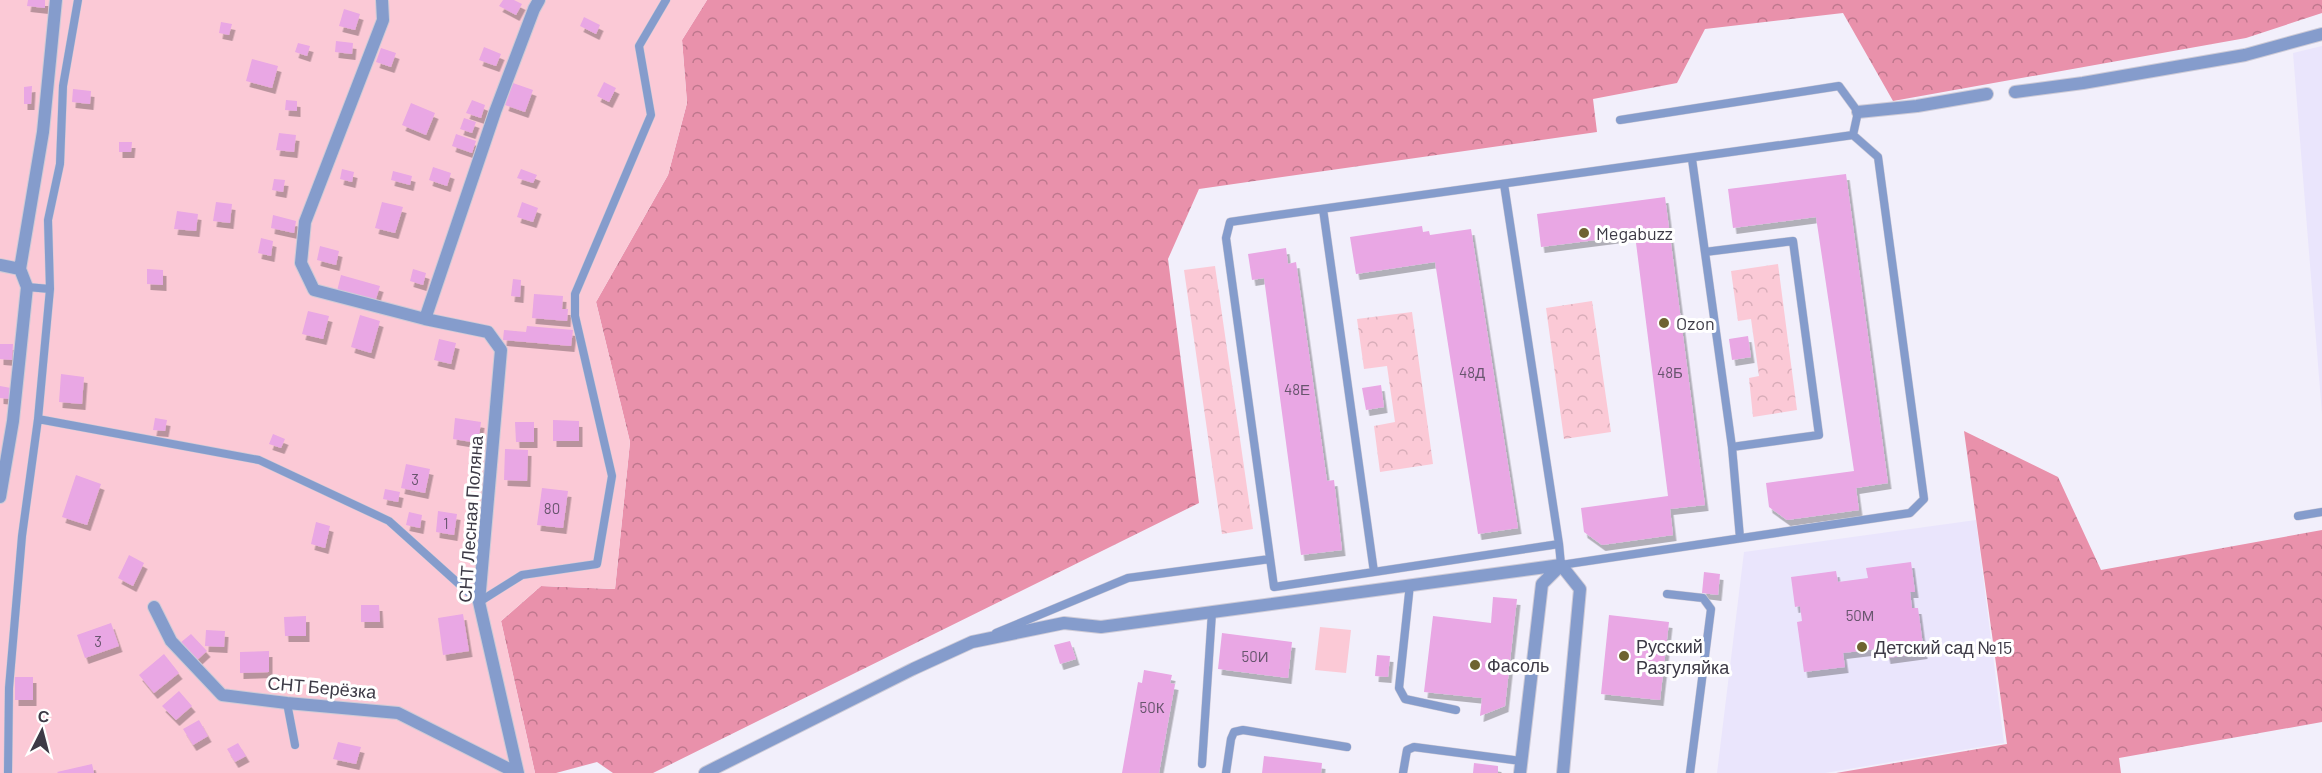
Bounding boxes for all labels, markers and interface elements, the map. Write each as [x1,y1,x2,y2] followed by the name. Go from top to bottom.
[1596,222,1673,244] place label: Megabuzz
[1577,226,1591,240] marker: Megabuzz
[1676,312,1715,334] place label: Ozon
[1657,316,1671,330] marker: Ozon
[1459,363,1485,381] house number: 48Д
[1657,363,1683,381] house number: 48Б
[1284,380,1310,398] house number: 48Е
[453,434,487,603] street label: СНТ Лесная Поляна
[411,470,419,488] house number: 3
[544,499,560,517] house number: 80
[443,514,449,532] house number: 1
[1846,606,1874,624] house number: 50М
[94,632,102,650] house number: 3
[1636,635,1730,678] place label: Русский Разгуляйка
[1874,636,2012,658] place label: Детский сад №15
[1855,640,1869,654] marker: Детский сад №15
[1242,647,1268,665] house number: 50И
[1617,649,1631,663] marker: Русский Разгуляйка
[1487,654,1549,676] place label: Фасоль
[1468,658,1482,672] marker: Фасоль
[267,671,378,703] street label: СНТ Берёзка
[1140,698,1165,716] house number: 50К
[12,701,72,761] north arrow
[37,706,51,726] text: С

